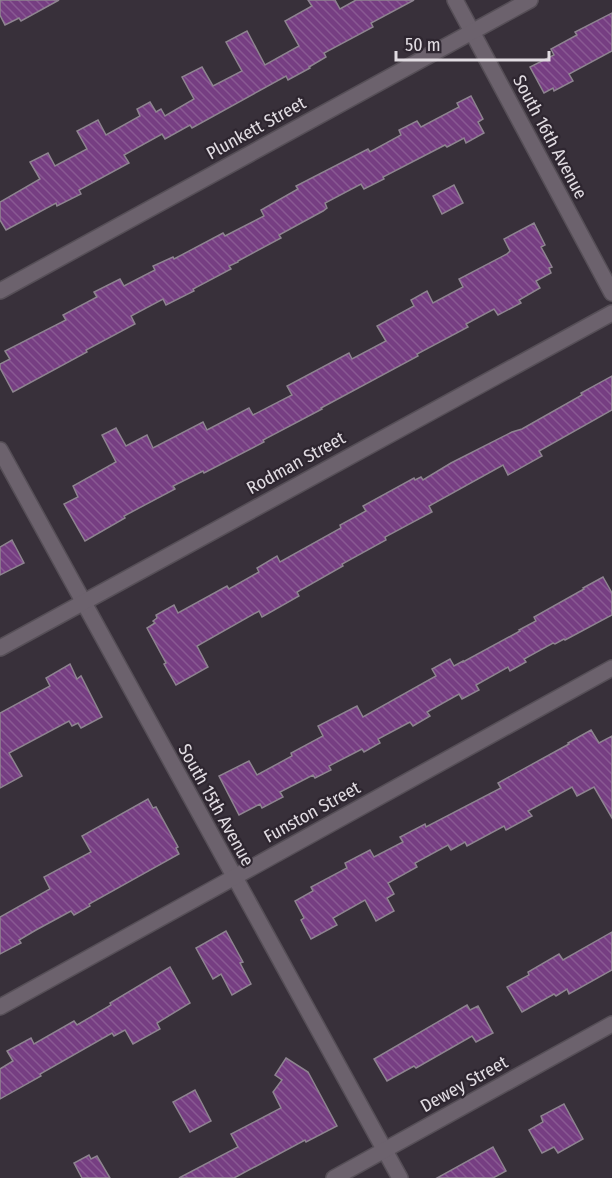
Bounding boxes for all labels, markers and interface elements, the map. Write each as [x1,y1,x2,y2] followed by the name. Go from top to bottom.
[396,24,549,62] scale bar
[405,34,441,56] text: 50 m
[508,71,592,203] street label: South 16th Avenue
[202,92,310,164] street label: Plunkett Street
[243,427,349,499] street label: Rodman Street
[173,740,259,870] street label: South 15th Avenue
[260,776,364,848] street label: Funston Street
[416,1051,512,1117] street label: Dewey Street

